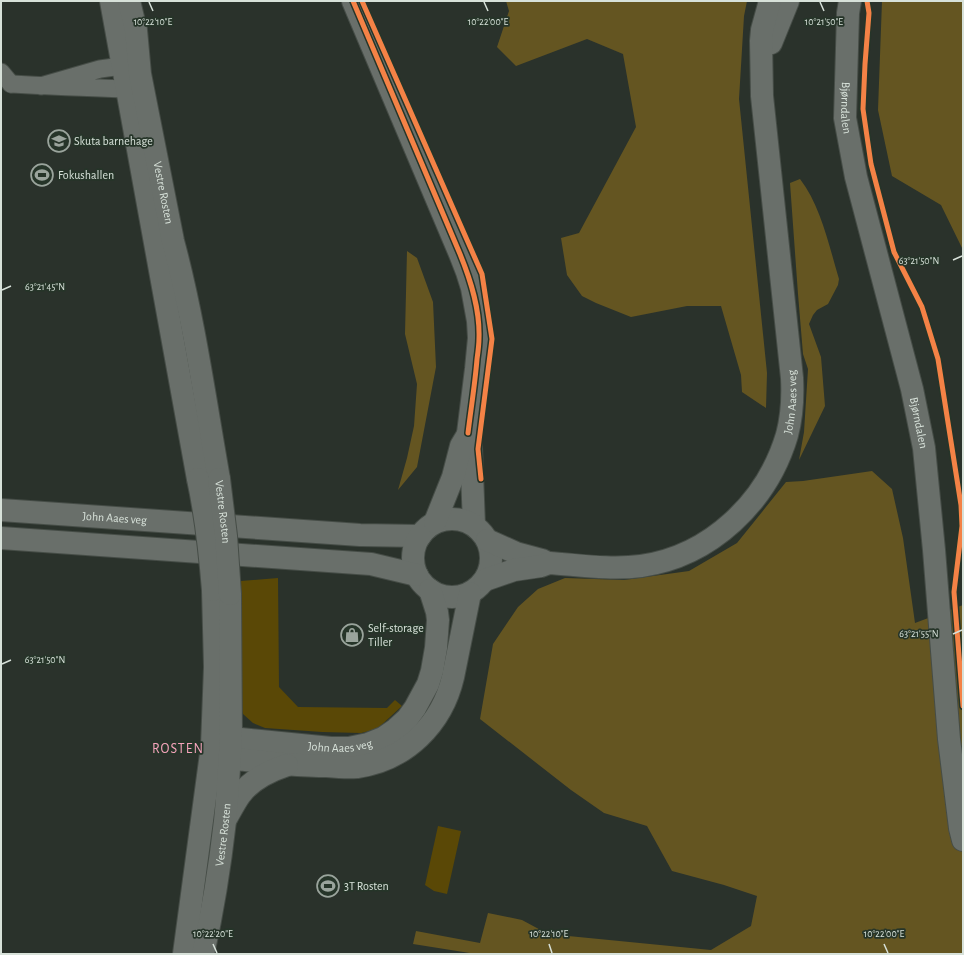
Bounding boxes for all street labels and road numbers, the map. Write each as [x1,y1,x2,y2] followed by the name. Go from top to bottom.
[839,82,854,135] street label: Bjørndalen
[151,160,175,225] street label: Vestre Rosten
[781,369,798,435] street label: John Aaes veg
[908,396,930,449] street label: Bjørndalen
[213,480,232,544] street label: Vestre Rosten
[82,510,147,526] street label: John Aaes veg
[308,737,374,754] street label: John Aaes veg
[213,803,233,867] street label: Vestre Rosten

